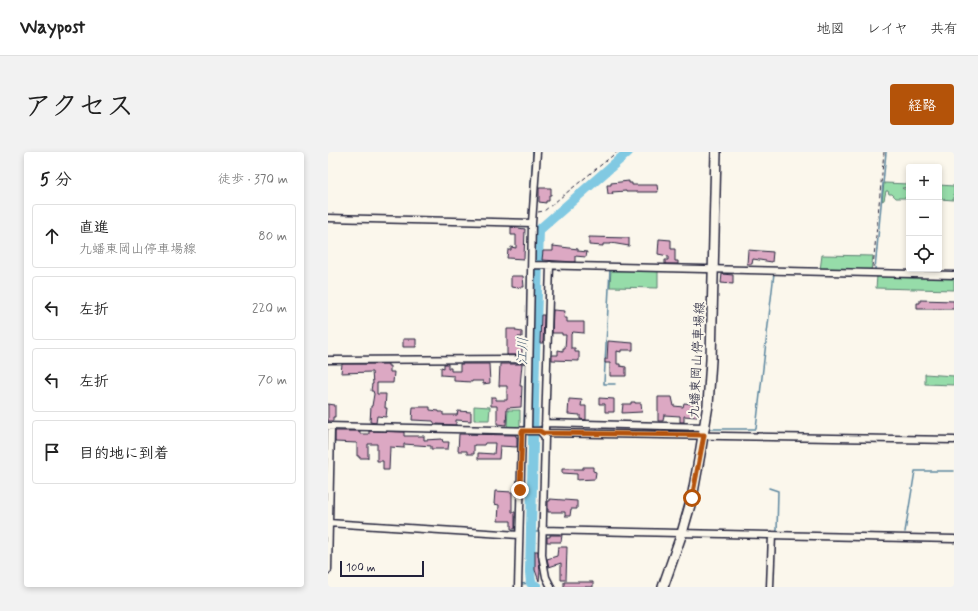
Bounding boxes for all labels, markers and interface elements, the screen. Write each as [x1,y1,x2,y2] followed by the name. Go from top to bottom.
[20,15,85,40] text: Waypost
[817,20,845,38] text: 地図
[867,20,908,38] text: レイヤ
[930,20,958,38] text: 共有
[890,84,954,125] button: 経路
[24,89,134,126] text: アクセス
[906,164,942,272] map controls
[906,164,942,200] button: +
[40,169,72,191] text: 5 分
[218,171,288,188] text: 徒歩 · 370 m
[906,200,942,236] button: −
[79,218,109,238] text: 直進
[41,225,63,247] icon: ahead
[258,228,287,245] text: 80 m
[906,236,942,272] button: locate
[79,241,196,258] text: 九蟠東岡山停車場線
[41,297,63,319] icon: left
[79,300,109,320] text: 左折
[252,300,287,317] text: 220 m
[686,300,709,419] street label: 九蟠東岡山停車場線
[514,337,532,365] water label: 江川
[41,369,63,391] icon: left
[79,372,109,392] text: 左折
[258,372,287,389] text: 70 m
[41,441,63,463] icon: arrive
[79,444,169,464] text: 目的地に到着
[511,481,529,499] route end
[683,489,701,507] route start
[340,559,424,578] scale bar
[346,561,376,575] text: 100 m

